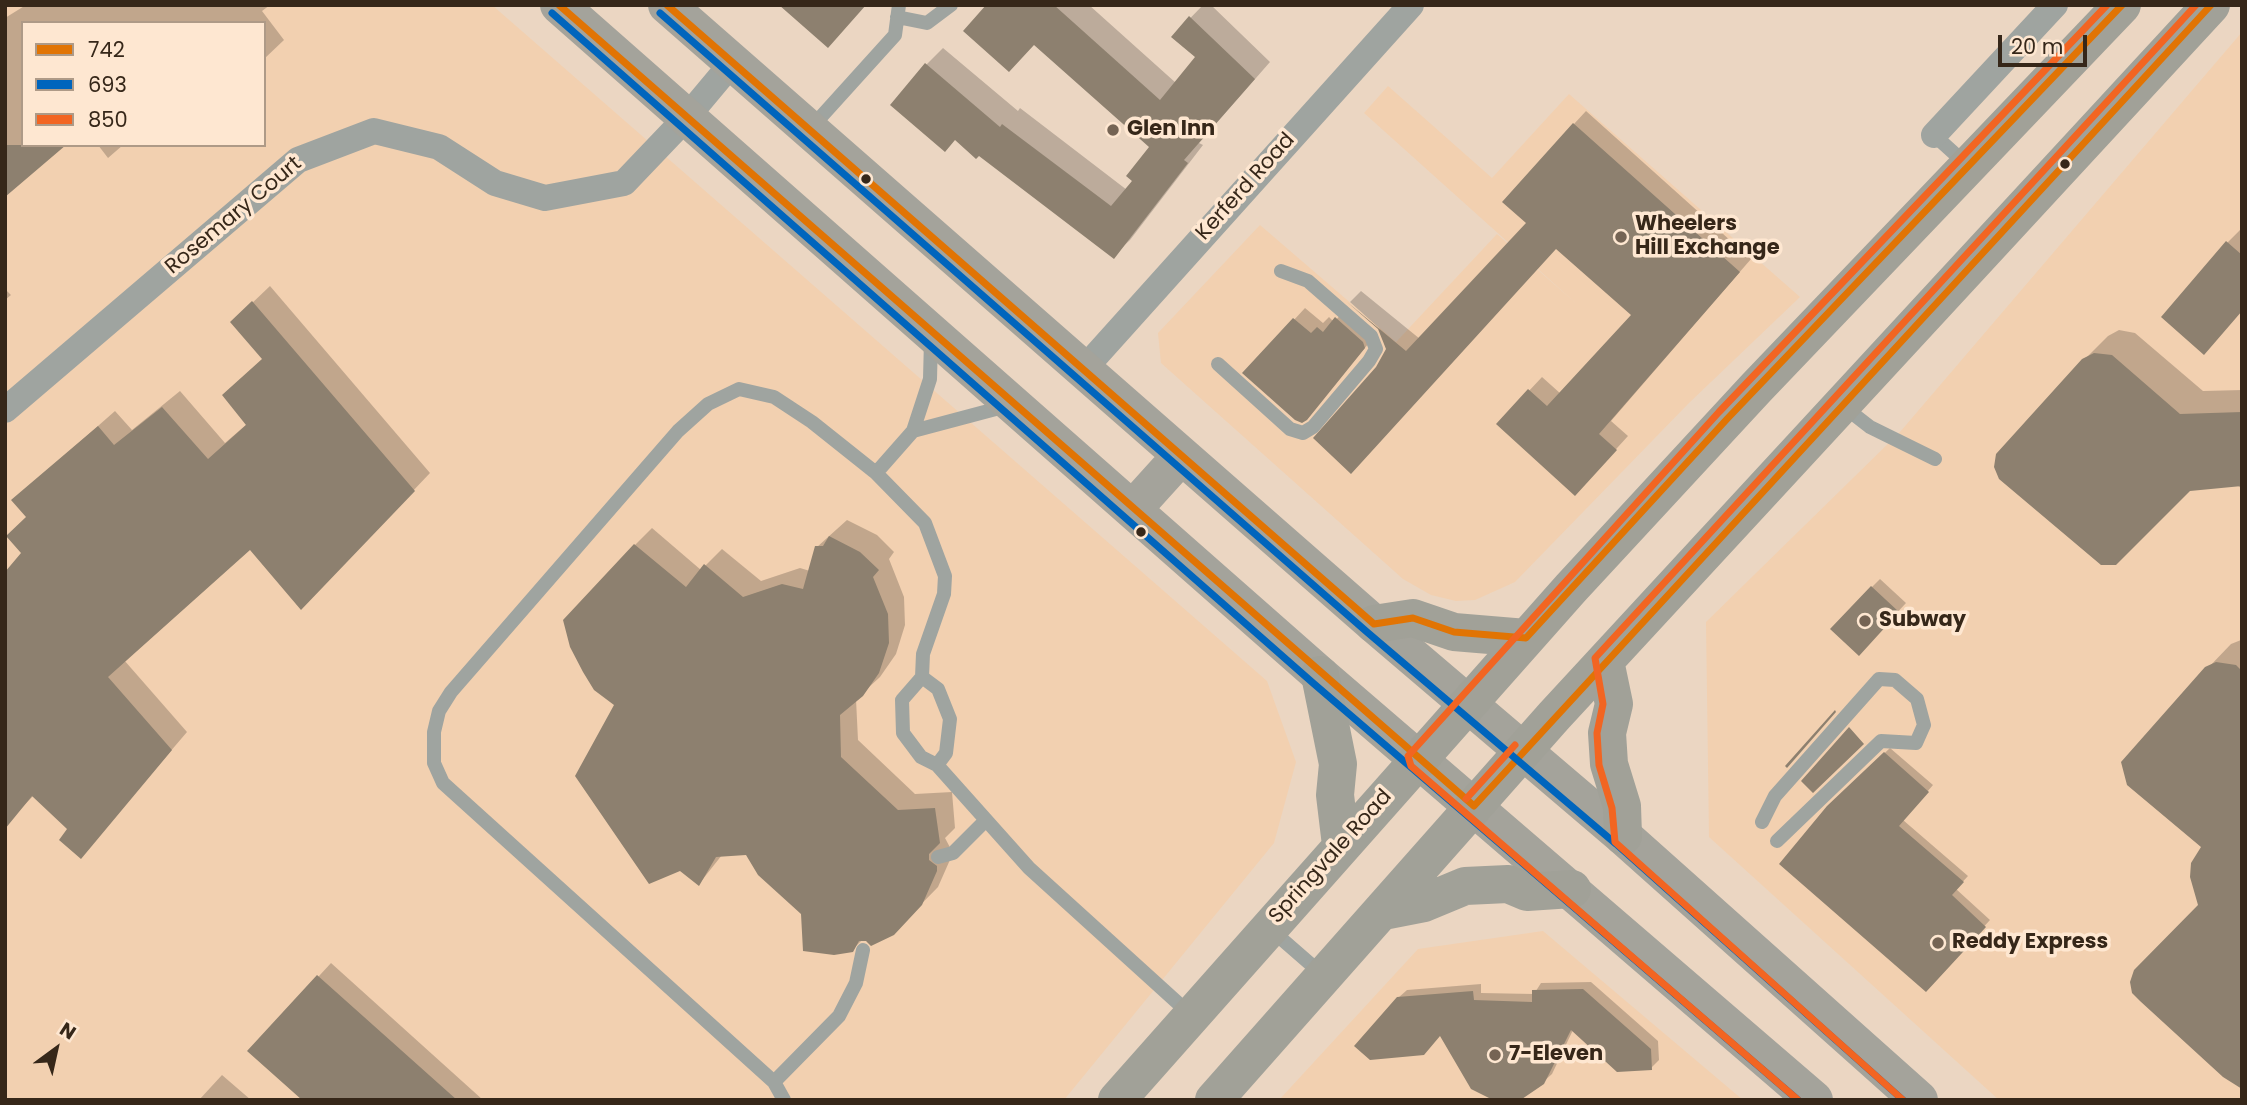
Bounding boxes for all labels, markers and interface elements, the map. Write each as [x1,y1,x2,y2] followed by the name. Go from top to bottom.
[21,21,266,147] legend
[2002,21,2091,65] scale bar
[2011,32,2064,61] text: 20 m
[88,35,125,64] text: 742
[88,70,127,99] text: 693
[88,105,128,134] text: 850
[1127,117,1215,143] place label: Glen Inn
[1105,122,1121,138] marker: Glen Inn
[1191,128,1301,246] street label: Kerferd Road
[161,152,307,280] street label: Rosemary Court
[2058,157,2072,171] unlabelled marker
[859,172,873,186] unlabelled marker
[1635,212,1780,262] place label: Wheelers Hill Exchange
[1613,229,1629,245] marker: Wheelers Hill Exchange
[1134,525,1148,539] unlabelled marker
[1879,608,1966,634] place label: Subway
[1857,613,1873,629] marker: Subway
[1264,785,1398,929] street label: Springvale Road
[1952,930,2108,956] place label: Reddy Express
[1930,935,1946,951] marker: Reddy Express
[21,1014,91,1084] north arrow
[54,1016,81,1046] text: N
[1509,1042,1603,1068] place label: 7-Eleven
[1487,1047,1503,1063] marker: 7-Eleven

